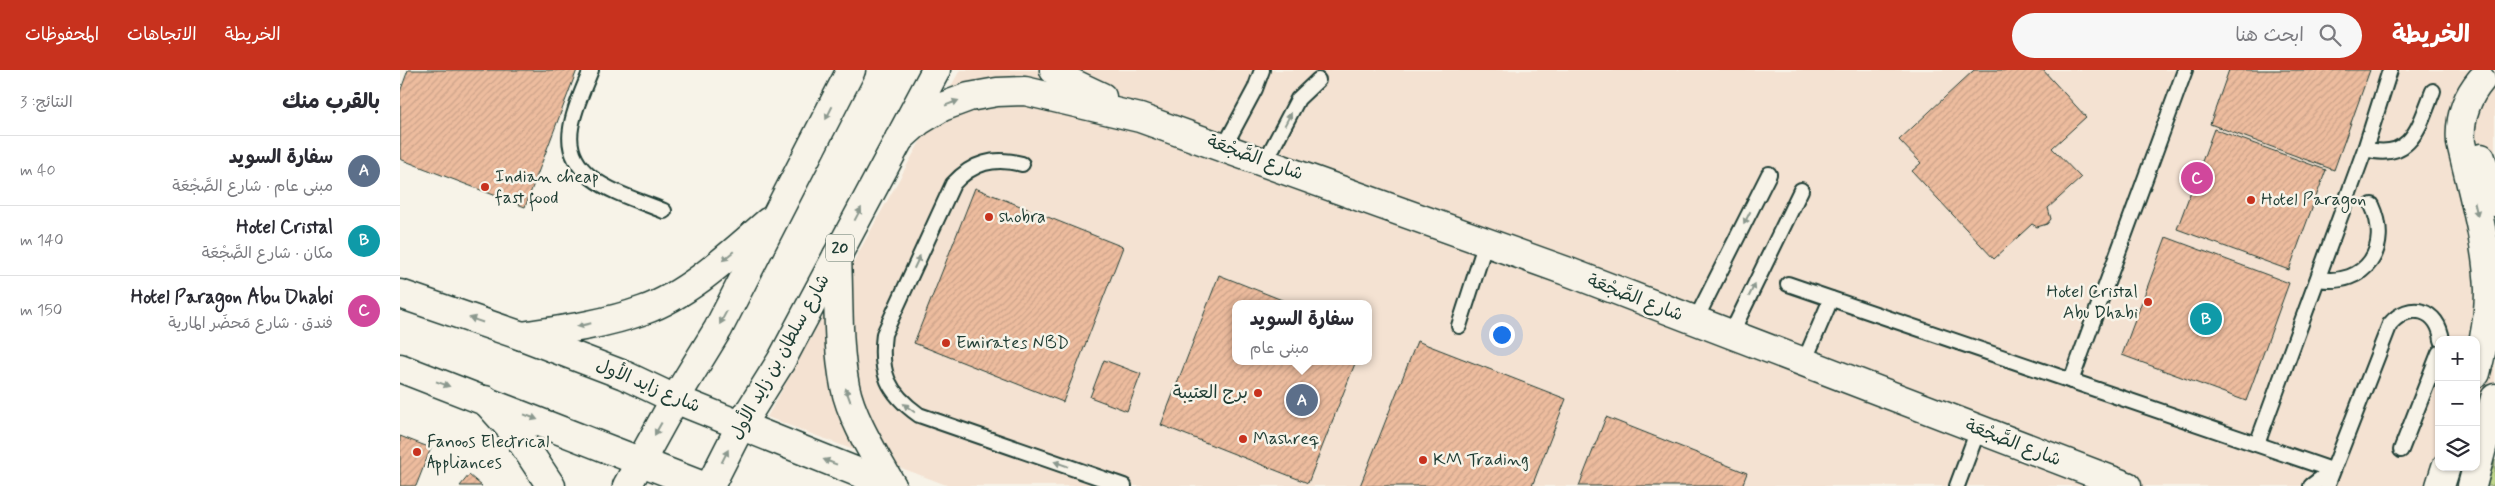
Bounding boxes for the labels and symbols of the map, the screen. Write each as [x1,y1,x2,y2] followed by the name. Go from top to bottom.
[945,99,960,106] one-way arrow
[825,106,833,121] one-way arrow
[1283,112,1292,125] one-way arrow
[1204,129,1306,186] street label: شارع الصَّجْعَة
[2181,159,2213,197] pin: C
[495,165,599,212] place label: Indian cheap fast food
[479,181,491,193] marker: Indian cheap fast food
[2261,188,2366,213] place label: Hotel Paragon
[2245,194,2257,206] marker: Hotel Paragon
[2472,202,2480,217] one-way arrow
[999,205,1046,229] place label: shobra
[854,207,862,222] one-way arrow
[1743,210,1751,225] one-way arrow
[983,211,995,223] marker: shobra
[826,234,854,262] road number: 20
[722,250,734,261] one-way arrow
[913,255,921,269] one-way arrow
[1584,268,1686,327] street label: شارع الصَّجْعَة
[724,269,836,444] street label: شارع سلطان بن زايد الأول
[2046,280,2138,325] place label: Hotel Cristal Abu Dhabi
[1748,283,1756,297] one-way arrow
[2142,296,2154,308] marker: Hotel Cristal Abu Dhabi
[2190,300,2222,338] pin: B
[719,311,727,325] one-way arrow
[468,316,483,323] one-way arrow
[576,321,591,329] one-way arrow
[1489,322,1515,348] your location
[956,331,1069,355] place label: Emirates NBD
[940,337,952,349] marker: Emirates NBD
[592,352,704,419] street label: شارع زايد الأول
[436,380,451,388] one-way arrow
[1173,381,1248,405] place label: برج العتيبة
[1286,381,1318,419] pin: A
[844,387,852,402] one-way arrow
[1252,387,1264,399] marker: برج العتيبة
[903,402,916,413] one-way arrow
[1962,413,2064,472] street label: شارع الصَّجْعَة
[524,414,538,422] one-way arrow
[654,422,662,437] one-way arrow
[1253,427,1319,451] place label: Mashreq
[427,430,549,476] place label: Fanoos Electrical Appliances
[1237,433,1249,445] marker: Mashreq
[411,446,423,458] marker: Fanoos Electrical Appliances
[721,448,729,463] one-way arrow
[1433,448,1529,472] place label: KM Trading
[1417,454,1429,466] marker: KM Trading
[823,458,838,465] one-way arrow
[1053,460,1068,468] one-way arrow

